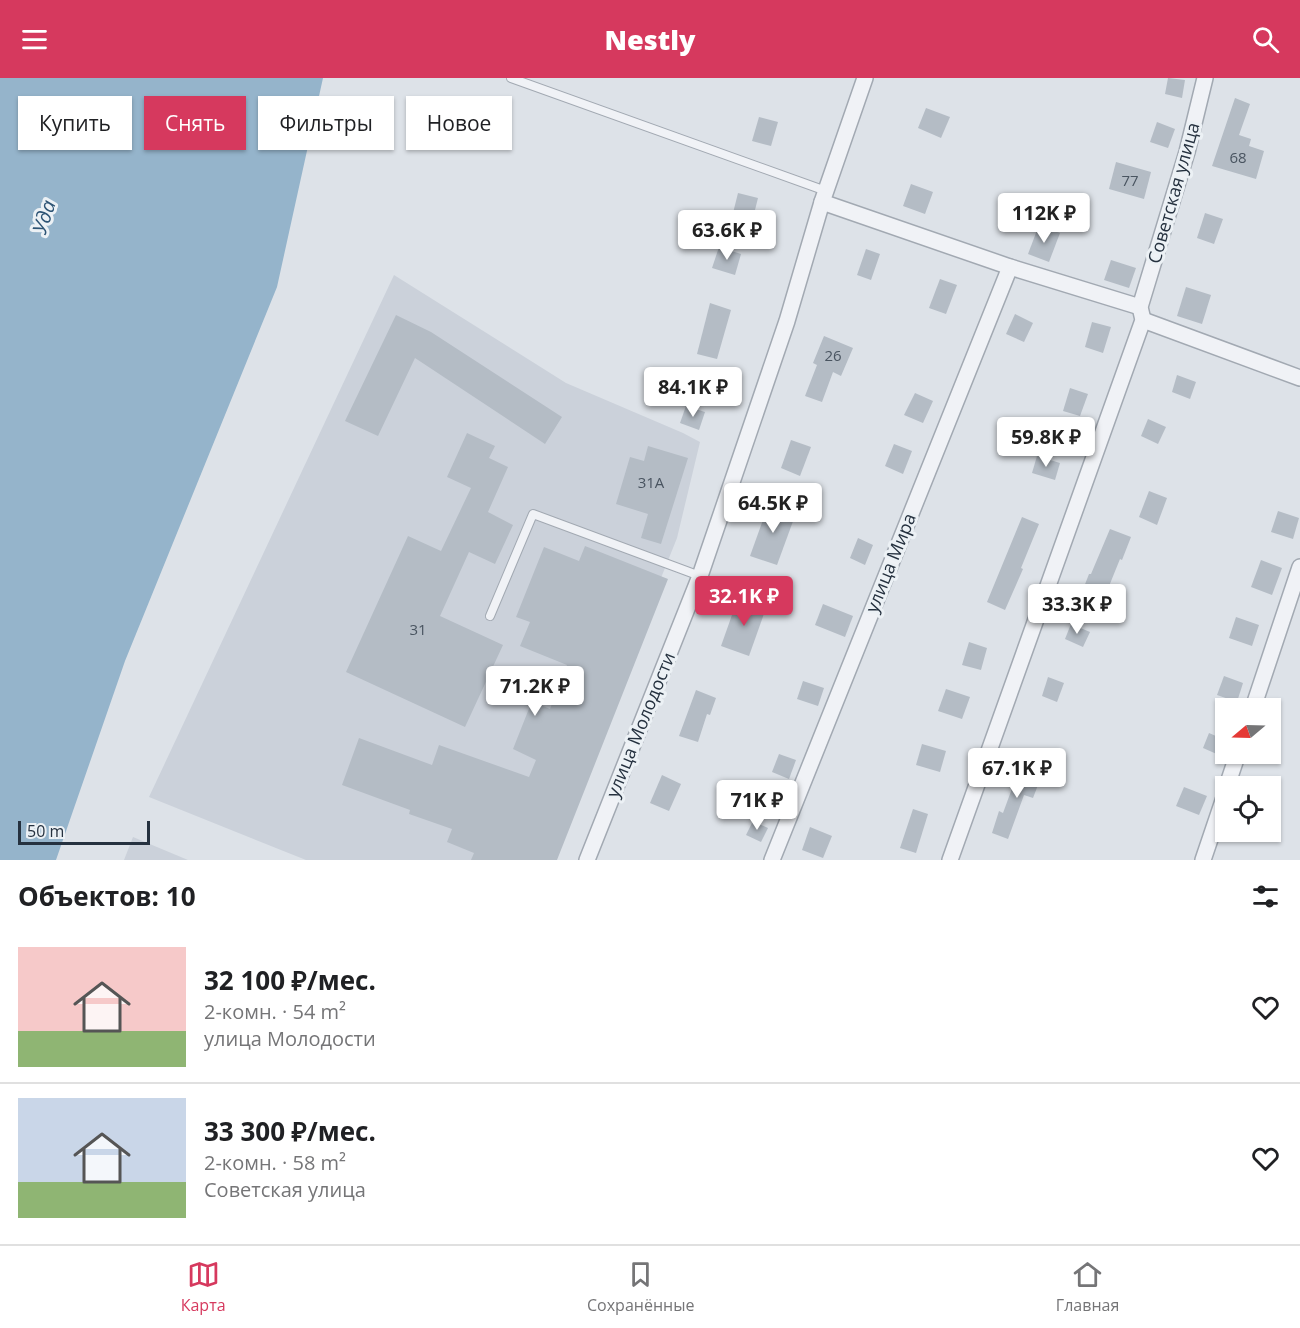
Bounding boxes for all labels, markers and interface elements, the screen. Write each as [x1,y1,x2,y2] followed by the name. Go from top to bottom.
[605,21,695,58] text: Nestly
[18,23,51,56] icon: menu
[1249,23,1282,56] icon: search
[18,96,132,150] chip: Купить
[144,96,246,150] chip: Снять
[258,96,394,150] chip: Фильтры
[406,96,512,150] chip: Новое
[1141,119,1205,266] street label: Советская улица
[1229,147,1247,167] house number: 68
[1121,170,1139,190] house number: 77
[995,193,1093,244] pin: 112K ₽
[25,197,62,238] water label: Уда
[1012,199,1076,226] text: 112K ₽
[672,210,782,261] pin: 63.6K ₽
[692,216,762,243] text: 63.6K ₽
[824,345,842,365] house number: 26
[638,367,748,418] pin: 84.1K ₽
[658,373,728,400] text: 84.1K ₽
[991,417,1101,468] pin: 59.8K ₽
[1011,423,1081,450] text: 59.8K ₽
[638,472,665,492] house number: 31А
[718,483,828,534] pin: 64.5K ₽
[738,489,808,516] text: 64.5K ₽
[859,509,921,616] street label: улица Мира
[689,576,799,627] pin: 32.1K ₽
[709,582,779,609] text: 32.1K ₽
[1022,584,1132,635] pin: 33.3K ₽
[1042,590,1112,617] text: 33.3K ₽
[409,619,427,639] house number: 31
[600,648,680,801] street label: улица Молодости
[480,666,590,717] pin: 71.2K ₽
[500,672,570,699] text: 71.2K ₽
[1215,698,1281,764] north arrow
[1215,698,1281,842] map controls
[962,748,1072,799] pin: 67.1K ₽
[982,754,1052,781] text: 67.1K ₽
[1215,776,1281,842] button: locate
[715,780,799,831] pin: 71K ₽
[731,786,784,813] text: 71K ₽
[18,818,150,846] scale bar
[27,820,64,842] text: 50 m
[18,878,196,914] text: Объектов: 10
[1249,880,1282,913] icon: filters
[204,962,376,998] text: 32 100 ₽/мес.
[66,971,138,1043] icon: home
[1249,991,1282,1024] icon: heart
[204,998,346,1025] text: 2-комн. · 54 m²
[204,1025,376,1052] text: улица Молодости
[204,1113,376,1149] text: 33 300 ₽/мес.
[66,1122,138,1194] icon: home
[1249,1142,1282,1175] icon: heart
[204,1149,346,1176] text: 2-комн. · 58 m²
[204,1176,366,1203] text: Советская улица
[181,1258,226,1316] tab: Карта
[587,1258,694,1316] tab: Сохранённые
[1056,1258,1119,1316] tab: Главная

